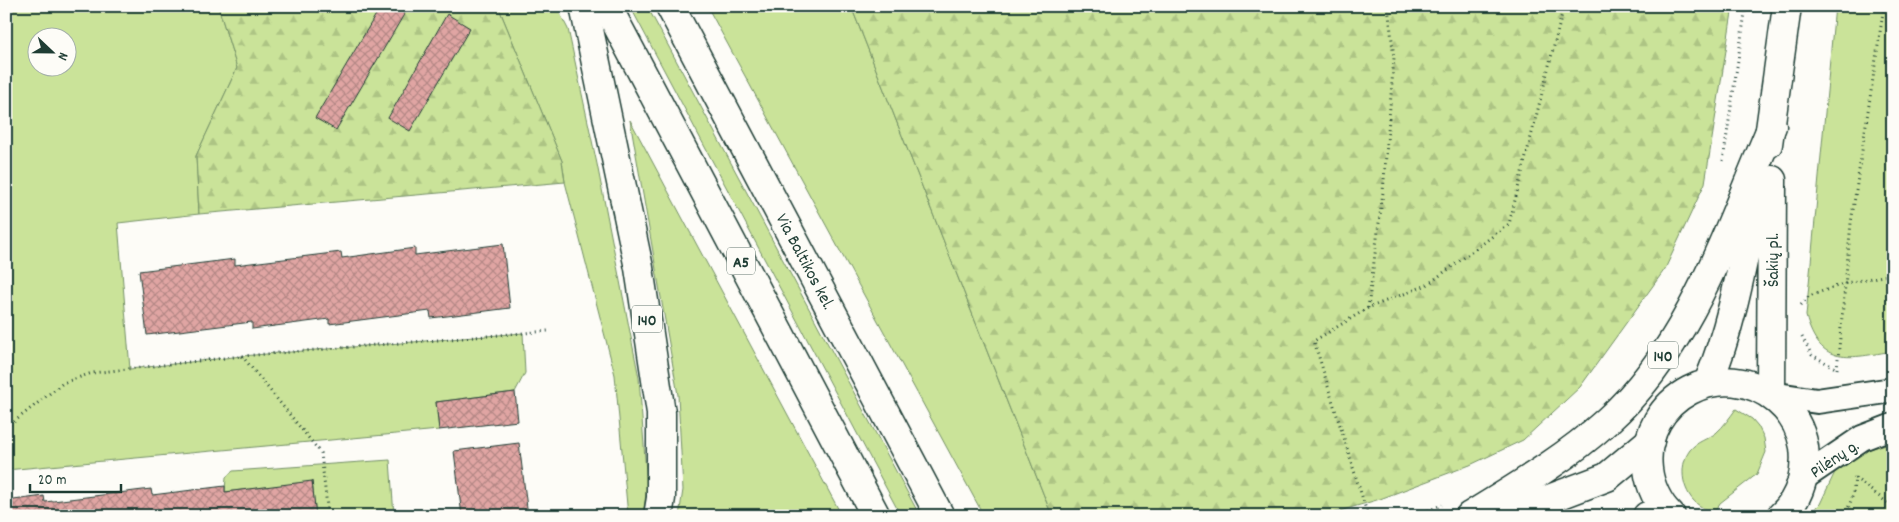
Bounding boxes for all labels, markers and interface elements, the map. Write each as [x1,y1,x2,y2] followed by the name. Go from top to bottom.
[28,28,78,78] north arrow
[52,49,73,63] text: N
[768,210,840,315] street label: Via Baltikos kel.
[1762,233,1787,287] street label: Šakių pl.
[727,248,755,274] road number: A5
[632,306,662,332] road number: 140
[1648,342,1678,368] road number: 140
[1806,434,1865,486] street label: Pilėnų g.
[30,462,121,494] scale bar
[38,470,66,492] text: 20 m

